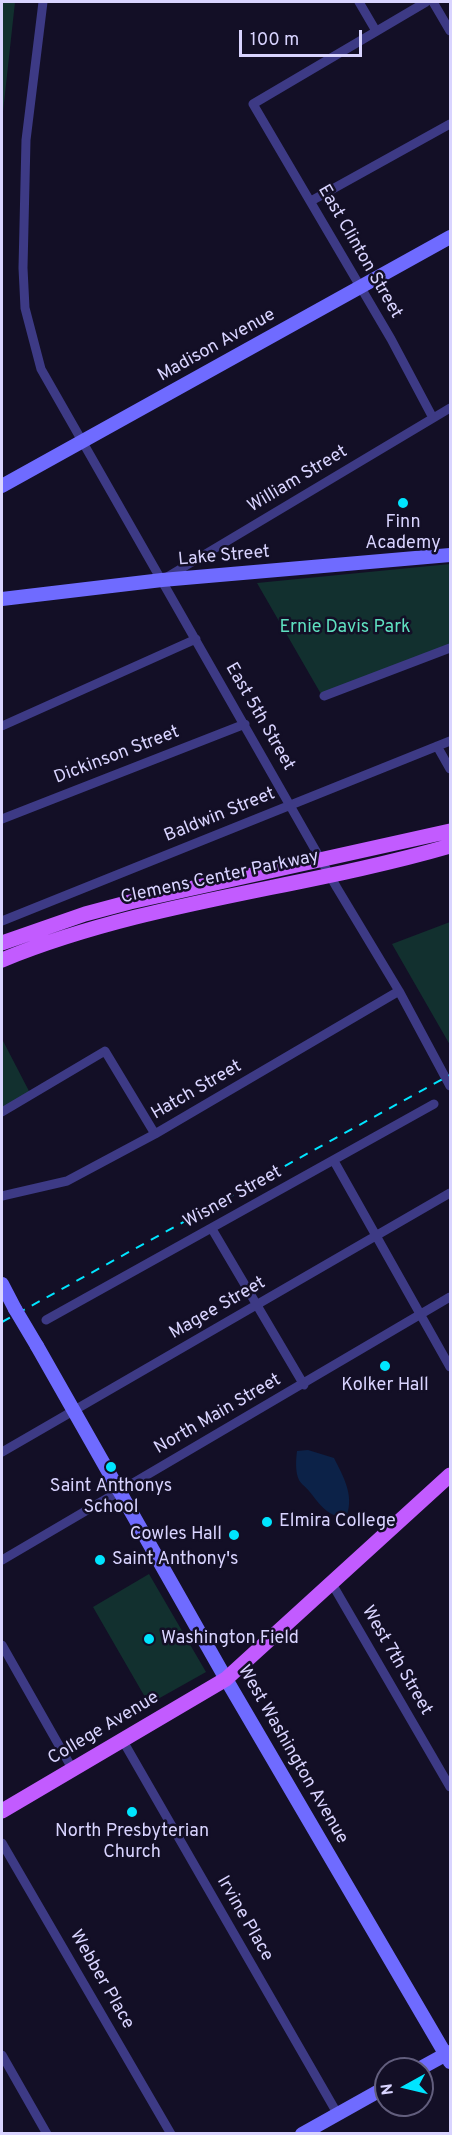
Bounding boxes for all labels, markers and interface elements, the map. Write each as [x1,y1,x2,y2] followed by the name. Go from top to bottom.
[242,18,365,56] scale bar
[250,29,299,52] text: 100 m
[312,181,406,323] street label: East Clinton Street
[154,305,280,387] street label: Madison Avenue
[244,442,352,518] street label: William Street
[396,496,410,510] marker: Finn Academy
[365,512,441,554] place label: Finn Academy
[177,542,271,572] street label: Lake Street
[279,617,411,639] park label: Ernie Davis Park
[219,659,299,775] street label: East 5th Street
[51,722,183,790] street label: Dickinson Street
[161,784,279,848] street label: Baldwin Street
[119,846,321,910] street label: Clemens Center Parkway
[148,1056,246,1126] street label: Hatch Street
[180,1162,286,1234] street label: Wisner Street
[166,1273,270,1345] street label: Magee Street
[378,1359,392,1373] marker: Kolker Hall
[151,1370,285,1460] street label: North Main Street
[341,1375,429,1397] place label: Kolker Hall
[104,1460,118,1474] marker: Saint Anthonys School
[50,1476,172,1518] place label: Saint Anthonys School
[279,1511,396,1533] place label: Elmira College
[260,1515,274,1529] marker: Elmira College
[130,1524,222,1546] place label: Cowles Hall
[227,1528,241,1542] marker: Cowles Hall
[112,1549,239,1571] place label: Saint Anthony's
[93,1553,107,1567] marker: Saint Anthony's
[356,1602,436,1720] street label: West 7th Street
[161,1628,299,1650] place label: Washington Field
[142,1632,156,1646] marker: Washington Field
[232,1662,352,1848] street label: West Washington Avenue
[45,1687,163,1771] street label: College Avenue
[125,1805,139,1819] marker: North Presbyterian Church
[55,1821,209,1864] place label: North Presbyterian Church
[211,1872,277,1966] street label: Irvine Place
[64,1927,138,2033] street label: Webber Place
[374,2057,434,2117] north arrow
[377,2082,399,2096] text: N

